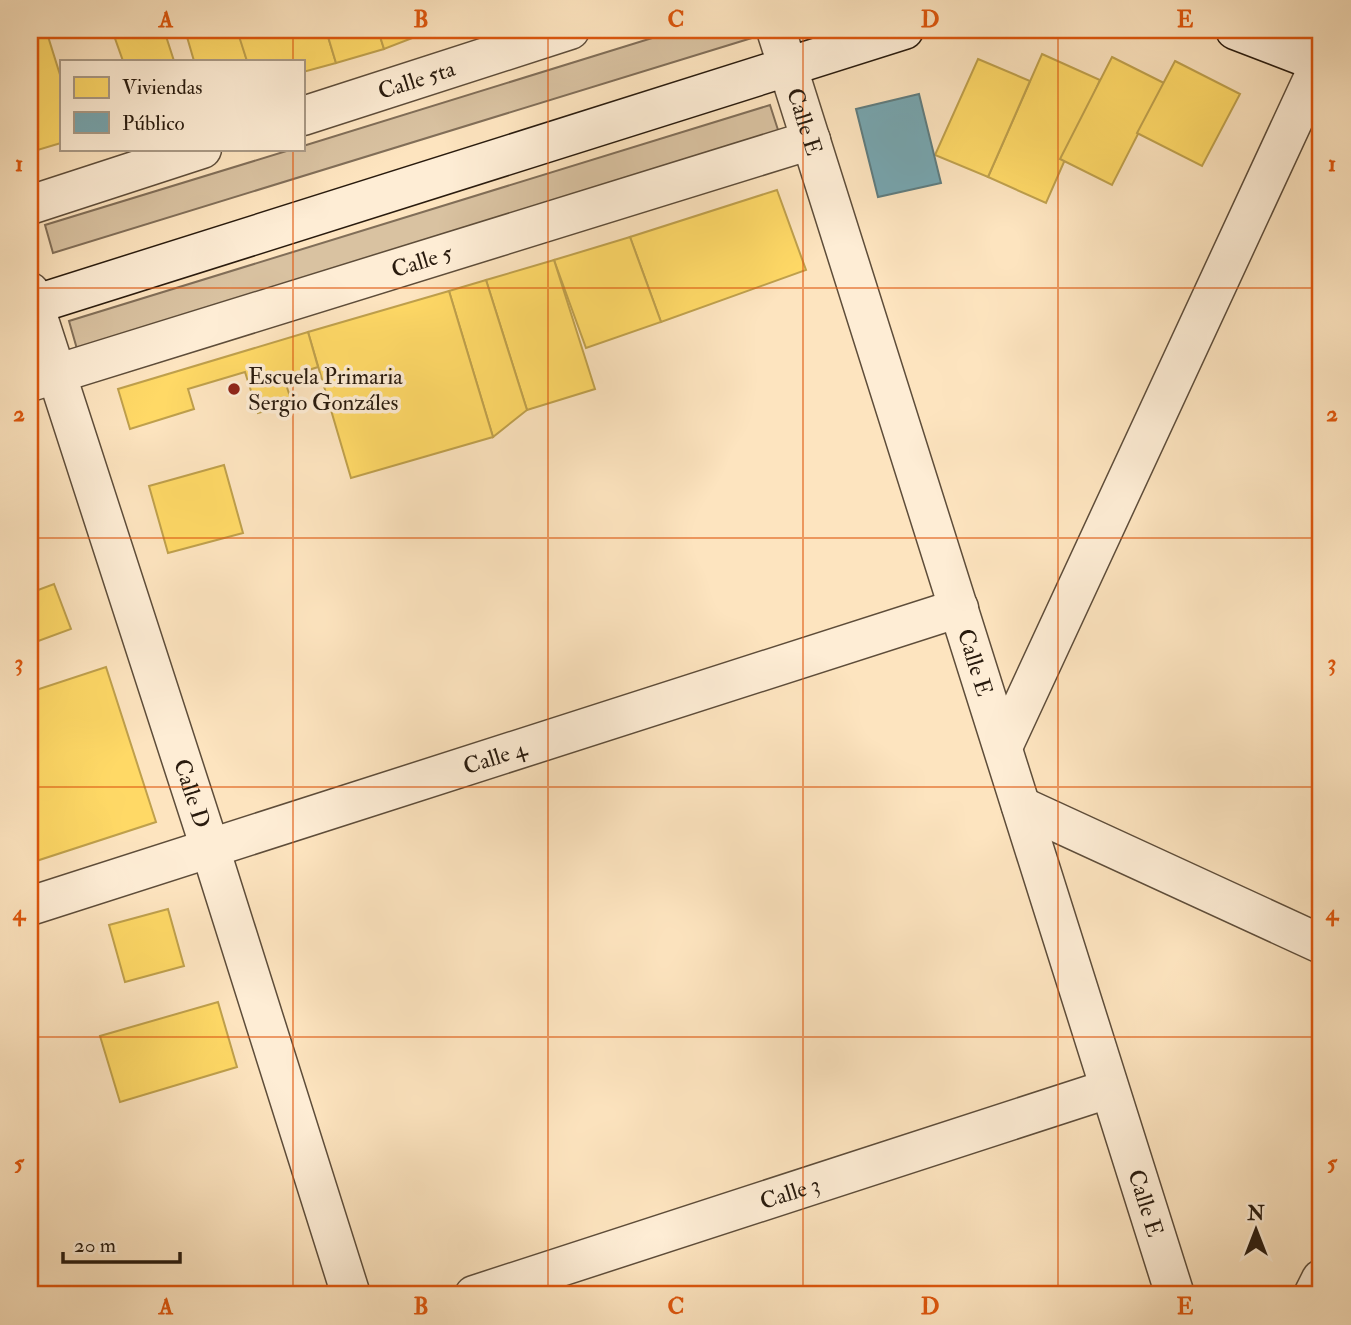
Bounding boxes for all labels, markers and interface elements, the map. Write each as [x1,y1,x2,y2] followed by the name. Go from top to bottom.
[158,5,174,34] text: A
[413,5,429,34] text: B
[668,5,684,34] text: C
[921,5,939,34] text: D
[1177,5,1194,34] text: E
[374,54,459,106] street label: Calle 5ta
[60,60,304,150] legend
[122,74,203,101] text: Viviendas
[780,84,829,159] street label: Calle E
[122,110,185,137] text: Público
[15,149,23,178] text: 1
[1328,149,1336,178] text: 1
[388,238,456,284] street label: Calle 5
[248,362,403,417] place label: Escuela Primaria Sergio Gonzáles
[226,381,242,397] marker: Escuela Primaria Sergio Gonzáles
[13,399,25,428] text: 2
[1326,399,1338,428] text: 2
[951,625,999,700] street label: Calle E
[15,648,23,677] text: 3
[1328,648,1336,677] text: 3
[460,733,532,781] street label: Calle 4
[167,755,217,832] street label: Calle D
[12,898,27,927] text: 4
[1325,898,1340,927] text: 4
[14,1148,25,1177] text: 5
[1327,1148,1338,1177] text: 5
[1121,1166,1170,1240] street label: Calle E
[756,1170,823,1216] street label: Calle 3
[1222,1196,1292,1266] north arrow
[1246,1202,1265,1226] text: N
[63,1220,180,1264] scale bar
[74,1232,116,1259] text: 20 m
[158,1292,174,1321] text: A
[413,1292,429,1321] text: B
[668,1292,684,1321] text: C
[921,1292,939,1321] text: D
[1177,1292,1194,1321] text: E

